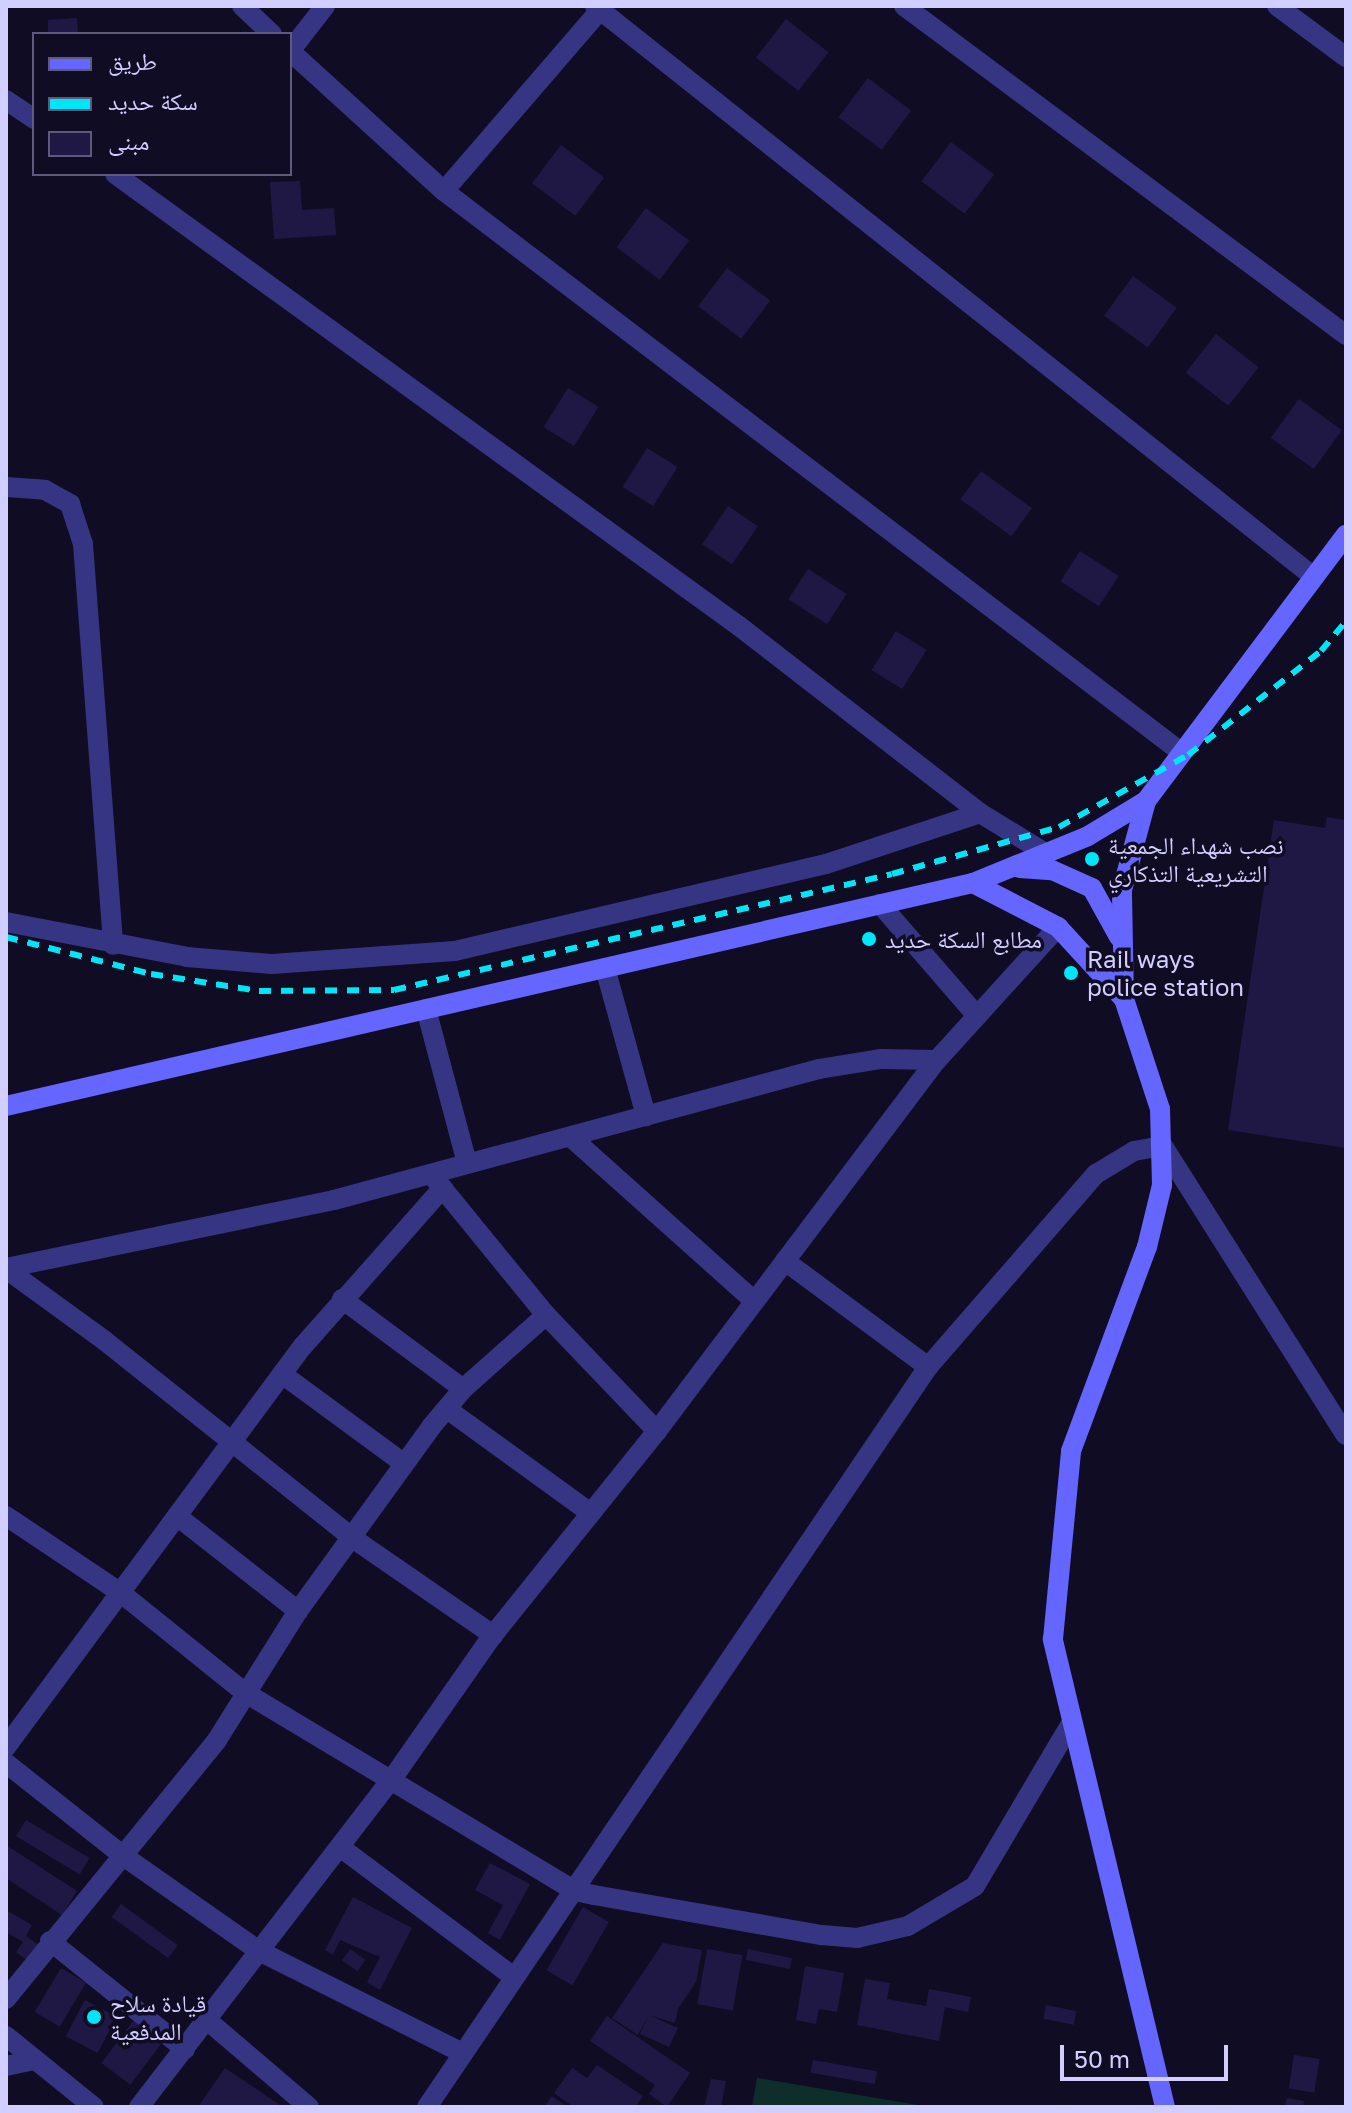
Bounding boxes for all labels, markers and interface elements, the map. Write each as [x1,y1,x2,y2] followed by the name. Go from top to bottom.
[32,32,292,176] legend
[108,46,157,75] text: طريق
[108,86,198,115] text: سكة حديد
[108,126,149,155] text: مبنى
[1108,831,1284,887] place label: نصب شهداء الجمعية التشريعية التذكاري
[1083,850,1101,868] marker: نصب شهداء الجمعية التشريعية التذكاري
[885,925,1042,953] place label: مطابع السكة حديد
[860,930,878,948] marker: مطابع السكة حديد
[1087,945,1244,1001] place label: Rail ways police station
[1062,964,1080,982] marker: Rail ways police station
[110,1989,206,2045] place label: قيادة سلاح المدفعية
[85,2008,103,2026] marker: قيادة سلاح المدفعية
[1064,2029,1232,2079] scale bar
[1074,2044,1130,2073] text: 50 m

